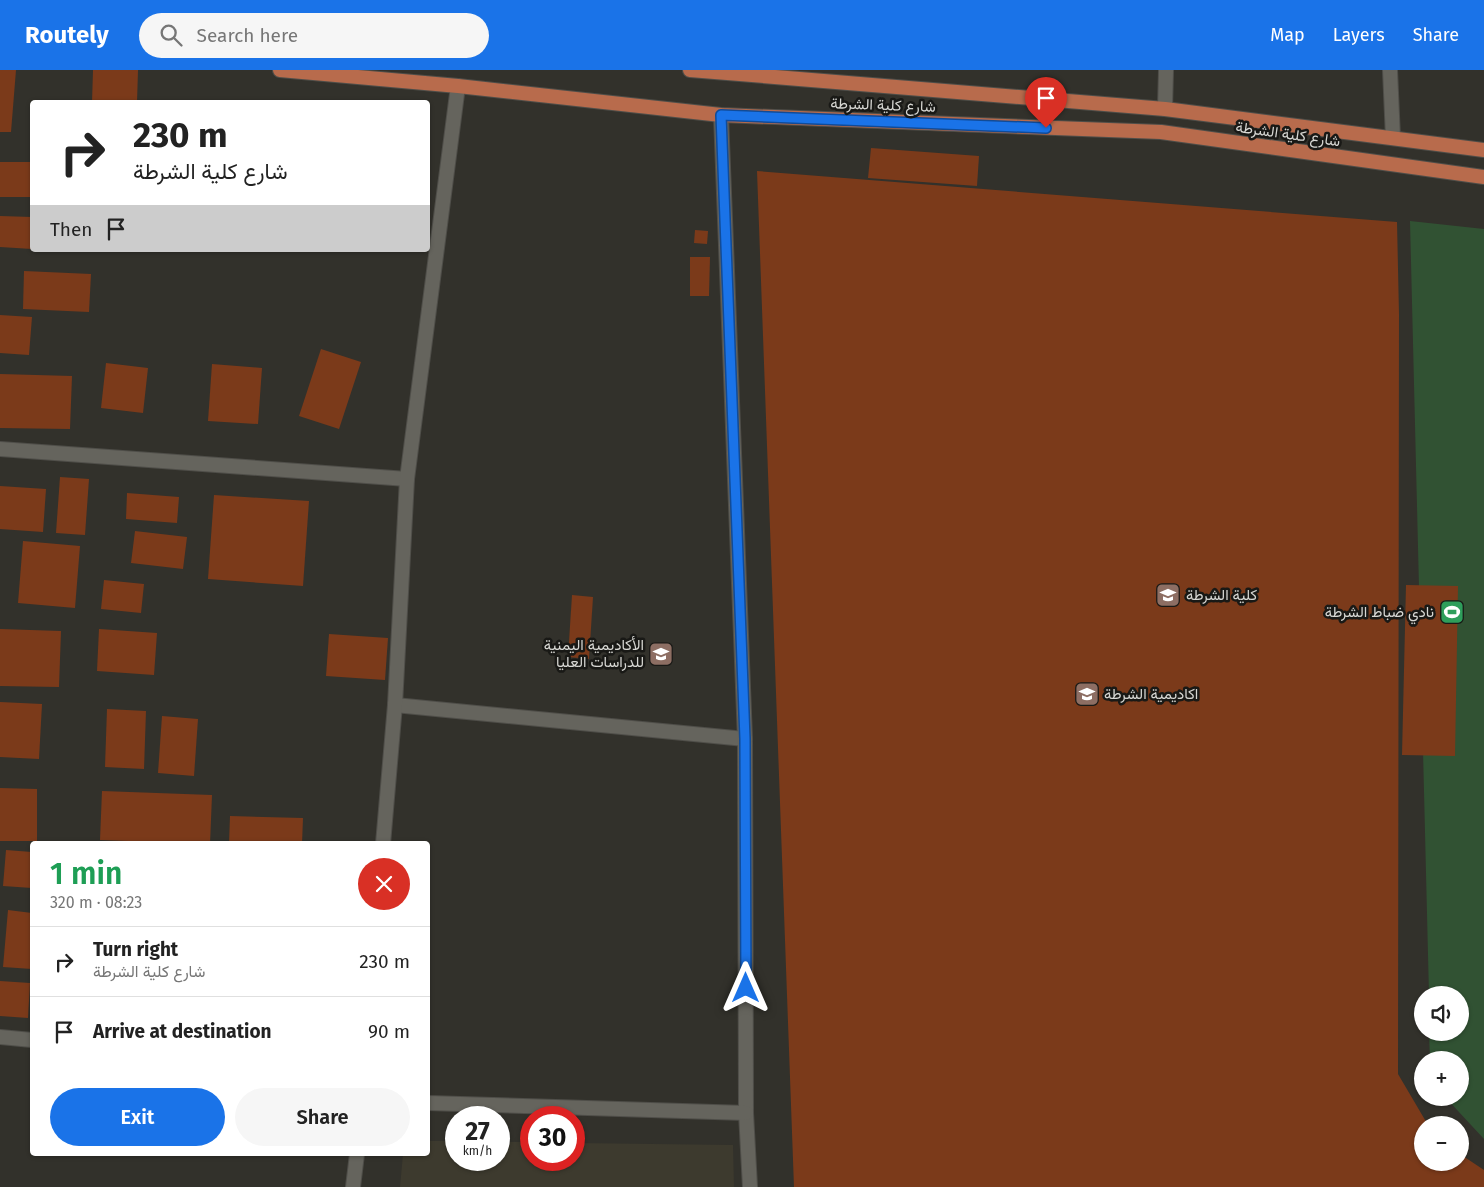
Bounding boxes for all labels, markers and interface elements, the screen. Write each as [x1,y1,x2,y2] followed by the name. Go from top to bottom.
[139,13,489,58] search box
[25,21,109,49] text: Routely
[157,21,185,49] icon: search
[197,24,298,47] text: Search here
[1270,24,1305,46] text: Map
[1333,24,1385,46] text: Layers
[1413,24,1459,46] text: Share
[1025,77,1067,128] pin
[1032,84,1060,112] icon: arrive
[830,94,936,118] street label: شارع كلية الشرطة
[133,114,227,156] text: 230 m
[1234,118,1342,152] street label: شارع كلية الشرطة
[50,120,115,185] icon: right
[133,158,288,185] text: شارع كلية الشرطة
[102,215,130,243] icon: arrive
[50,218,92,241] text: Then
[1155,582,1181,608] school or university icon: كلية الشرطة
[1186,586,1258,604] place label: كلية الشرطة
[1439,599,1465,625] sports icon: نادي ضباط الشرطة
[1325,603,1434,625] place label: نادي ضباط الشرطة
[544,636,644,671] place label: الأكاديمية اليمنية للدراسات العليا
[648,641,674,667] school or university icon: الأكاديمية اليمنية للدراسات العليا
[1074,681,1100,707] school or university icon: اكاديمية الشرطة
[1104,685,1198,703] place label: اكاديمية الشرطة
[50,856,122,892] text: 1 min
[358,858,410,910] button: close
[50,893,142,912] text: 320 m · 08:23
[93,938,178,961] text: Turn right
[50,948,78,976] icon: right
[359,950,410,973] text: 230 m
[719,961,771,1013] position arrow
[93,962,205,981] text: شارع كلية الشرطة
[1414,986,1469,1171] map controls
[1414,986,1469,1041] button: sound
[50,1018,78,1046] icon: arrive
[93,1020,272,1043] text: Arrive at destination
[368,1020,410,1043] text: 90 m
[1414,1051,1469,1106] button: +
[50,1088,225,1146] button: Exit
[235,1088,410,1146] button: Share
[520,1106,585,1171] speed limit sign: 30
[1414,1116,1469,1171] button: −
[465,1117,490,1147] text: 27
[463,1144,492,1158] text: km/h

